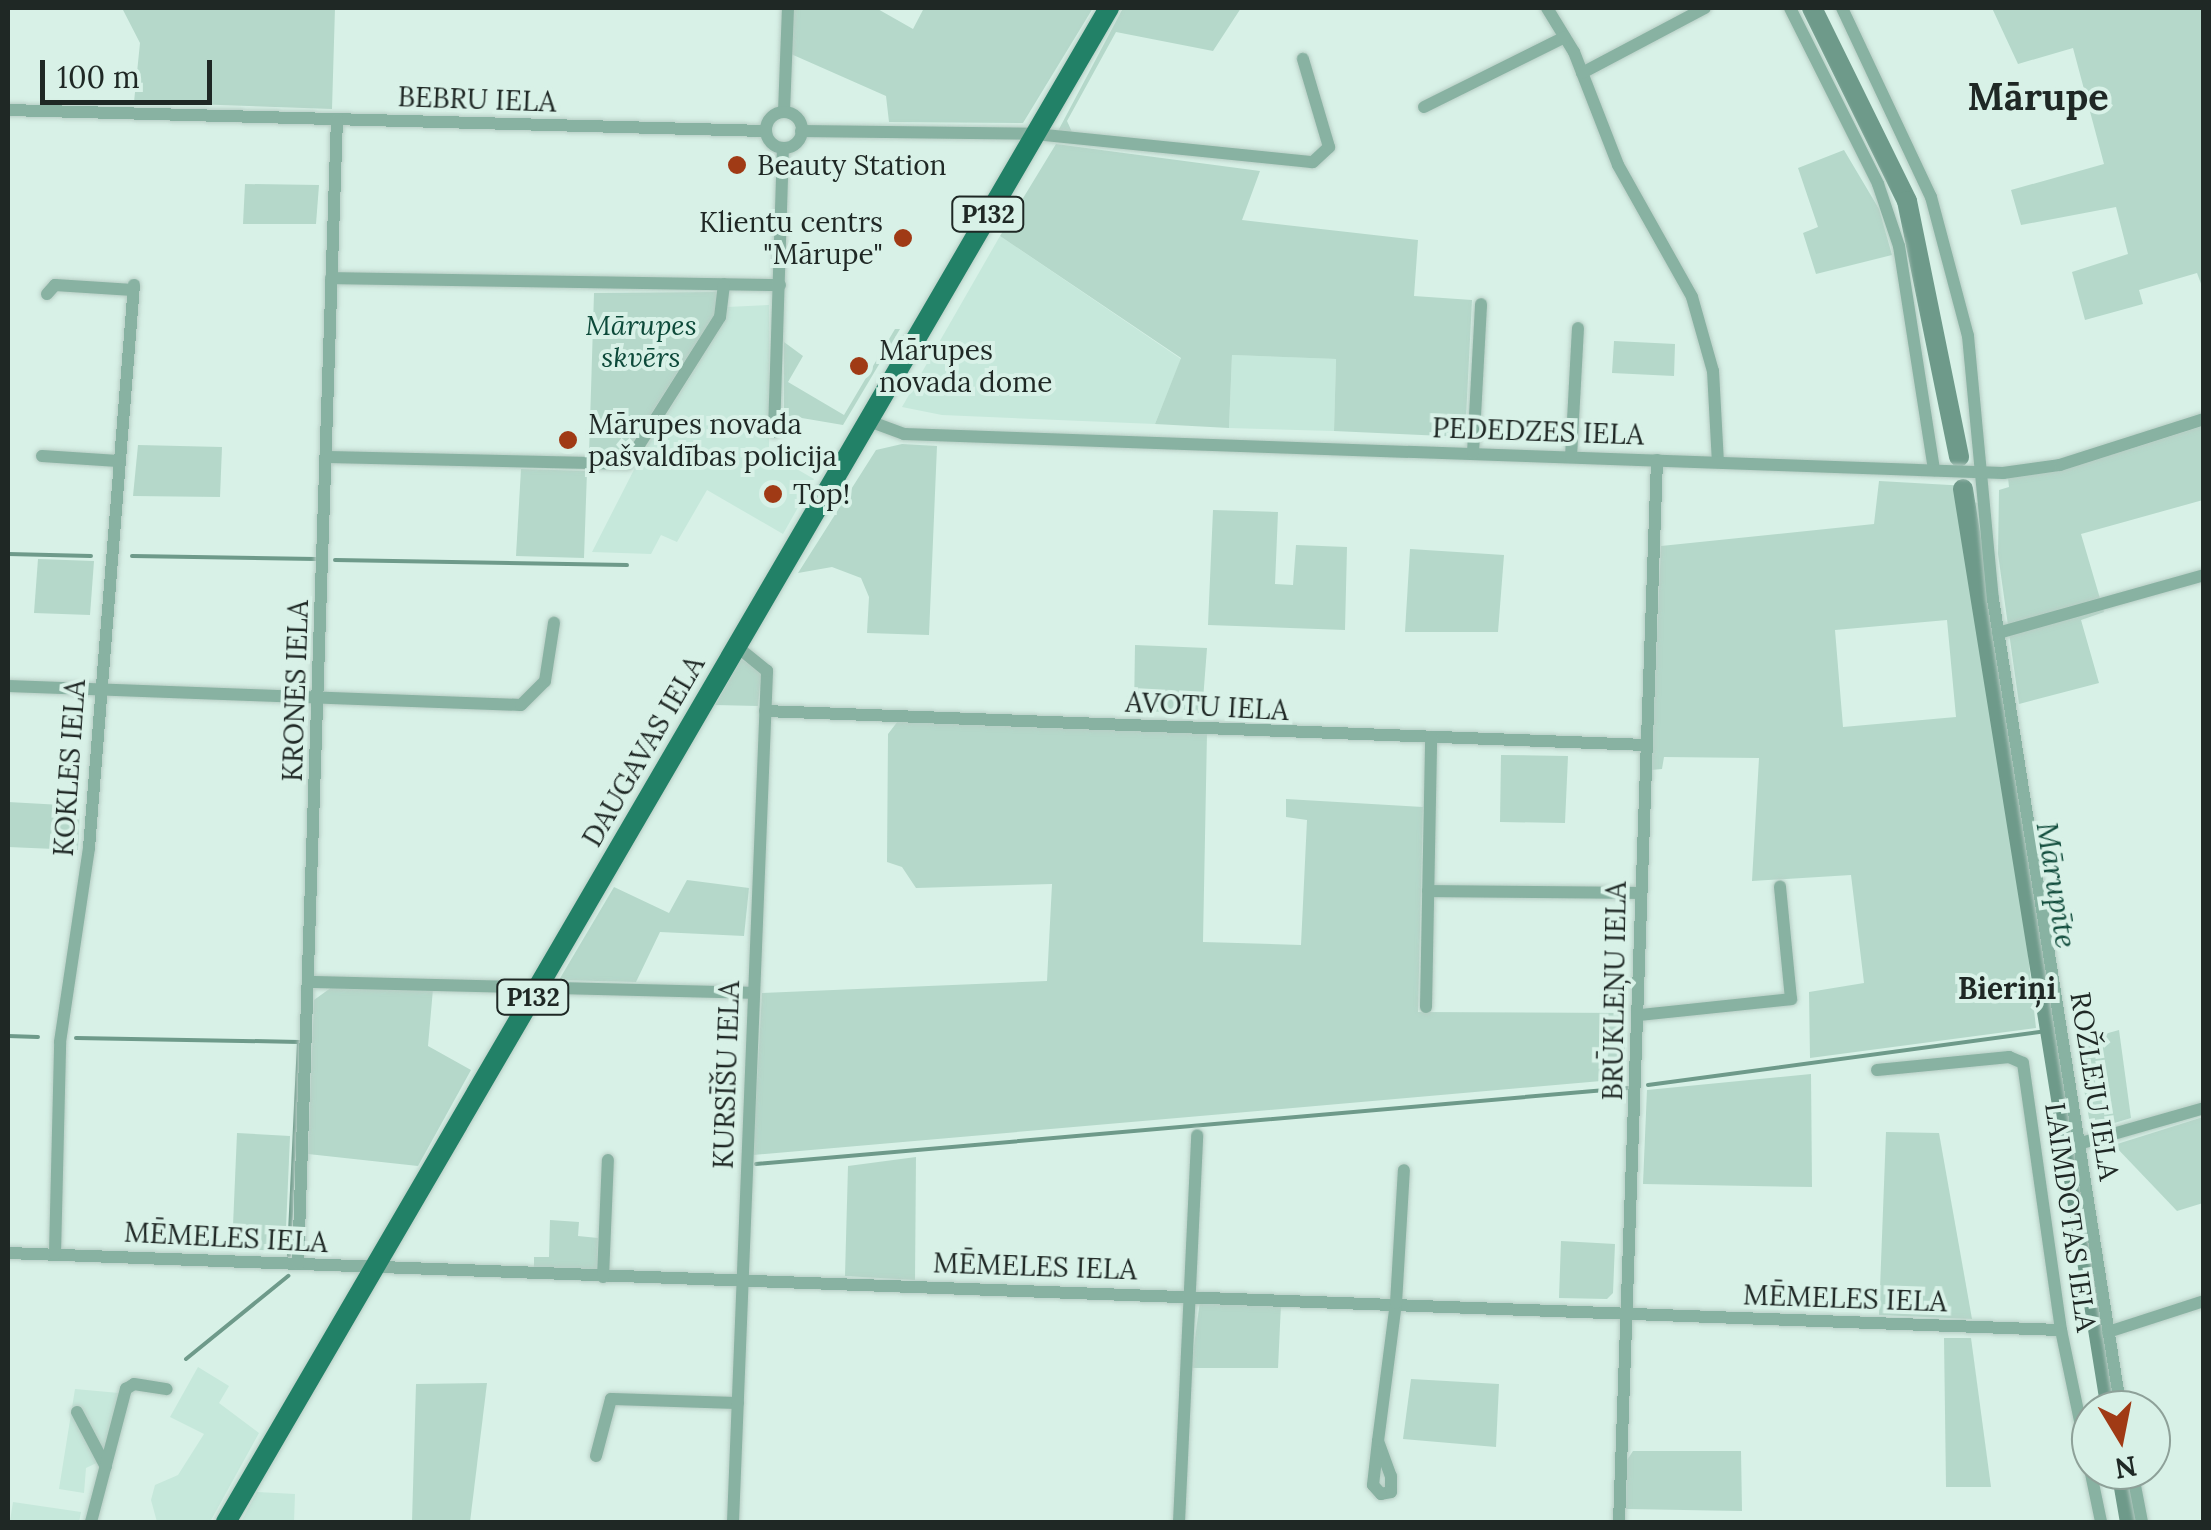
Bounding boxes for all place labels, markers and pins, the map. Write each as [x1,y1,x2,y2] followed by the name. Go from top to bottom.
[757,148,947,182] place label: Beauty Station
[726,154,748,176] marker: Beauty Station
[699,205,883,271] place label: Klientu centrs "Mārupe"
[892,227,914,249] marker: Klientu centrs "Mārupe"
[879,333,1052,399] place label: Mārupes novada dome
[848,355,870,377] marker: Mārupes novada dome
[588,407,837,473] place label: Mārupes novada pašvaldības policija
[557,429,579,451] marker: Mārupes novada pašvaldības policija
[793,477,850,511] place label: Top!
[762,483,784,505] marker: Top!

